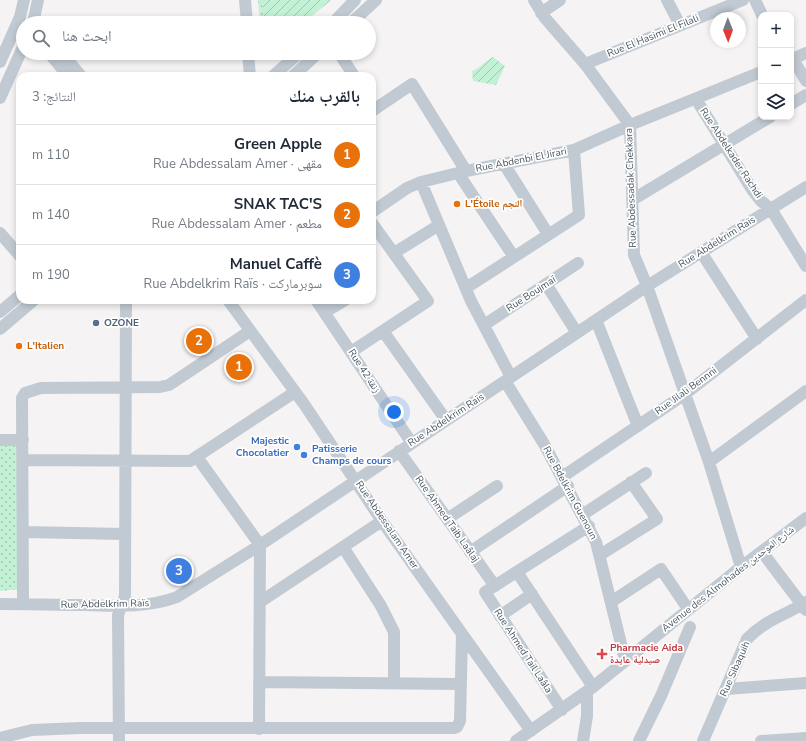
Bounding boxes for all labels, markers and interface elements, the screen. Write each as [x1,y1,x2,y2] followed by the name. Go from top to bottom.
[605,11,701,61] street label: Rue El Hasimi El Filali
[710,12,746,48] north arrow
[758,12,794,120] map controls
[758,12,794,48] button: +
[16,16,376,60] search box
[62,26,112,46] text: ابحث هنا
[30,27,52,49] icon: search
[758,48,794,84] button: −
[758,84,794,120] button: layers
[289,85,360,108] text: بالقرب منك
[32,88,76,106] text: النتائج: 3
[696,105,766,201] street label: Rue Abdelkader Rachdi
[622,128,640,248] street label: Rue Abdessadak Chekkara
[234,134,322,154] text: Green Apple
[474,144,568,176] street label: Rue Abdenbi El Jirari
[32,146,70,164] text: 110 m
[343,146,351,164] text: 1
[153,155,322,173] text: مقهى · Rue Abdessalam Amer
[234,194,322,214] text: SNAK TAC'S
[465,197,523,211] place label: L'Étoile النجم
[452,199,462,209] marker: L'Étoile النجم
[32,206,70,224] text: 140 m
[343,206,351,224] text: 2
[676,213,758,271] street label: Rue Abdelkrim Raïs
[151,215,322,233] text: مطعم · Rue Abdessalam Amer
[230,254,322,274] text: Manuel Caffè
[32,266,70,284] text: 190 m
[343,266,351,284] text: 3
[503,272,559,315] street label: Rue Boujmaï
[144,275,322,293] text: سوبرماركت · Rue Abdelkrim Raïs
[104,316,139,330] place label: OZONE
[91,318,101,328] marker: OZONE
[186,326,212,356] pin: 2
[27,339,64,353] place label: L'Italien
[14,341,24,351] marker: L'Italien
[345,346,383,396] street label: Rue 42 زنقة
[226,352,252,382] pin: 1
[652,364,720,418] street label: Rue Jilali Bennni
[405,390,487,450] street label: Rue Abdelkrim Raïs
[384,402,404,422] your location
[236,434,289,460] place label: Majestic Chocolatier
[292,442,302,452] marker: Majestic Chocolatier
[312,442,392,468] place label: Patisserie Champs de cours
[539,444,601,542] street label: Rue Bdelkrim Guenoun
[299,450,309,460] marker: Patisserie Champs de cours
[412,473,482,565] street label: Rue Ahmed Taib Laâlaj
[352,478,422,572] street label: Rue Abdessalam Amer
[659,523,797,635] street label: Avenue des Almohades شارع الموحدين
[166,556,192,586] pin: 3
[61,596,150,612] street label: Rue Abdelkrim Raïs
[490,606,556,696] street label: Rue Ahmed Tail Laâla
[717,639,753,699] street label: Rue Sibaquih
[610,641,683,667] place label: Pharmacie Aida صيدلية عايدة
[597,649,607,659] marker: Pharmacie Aida صيدلية عايدة

